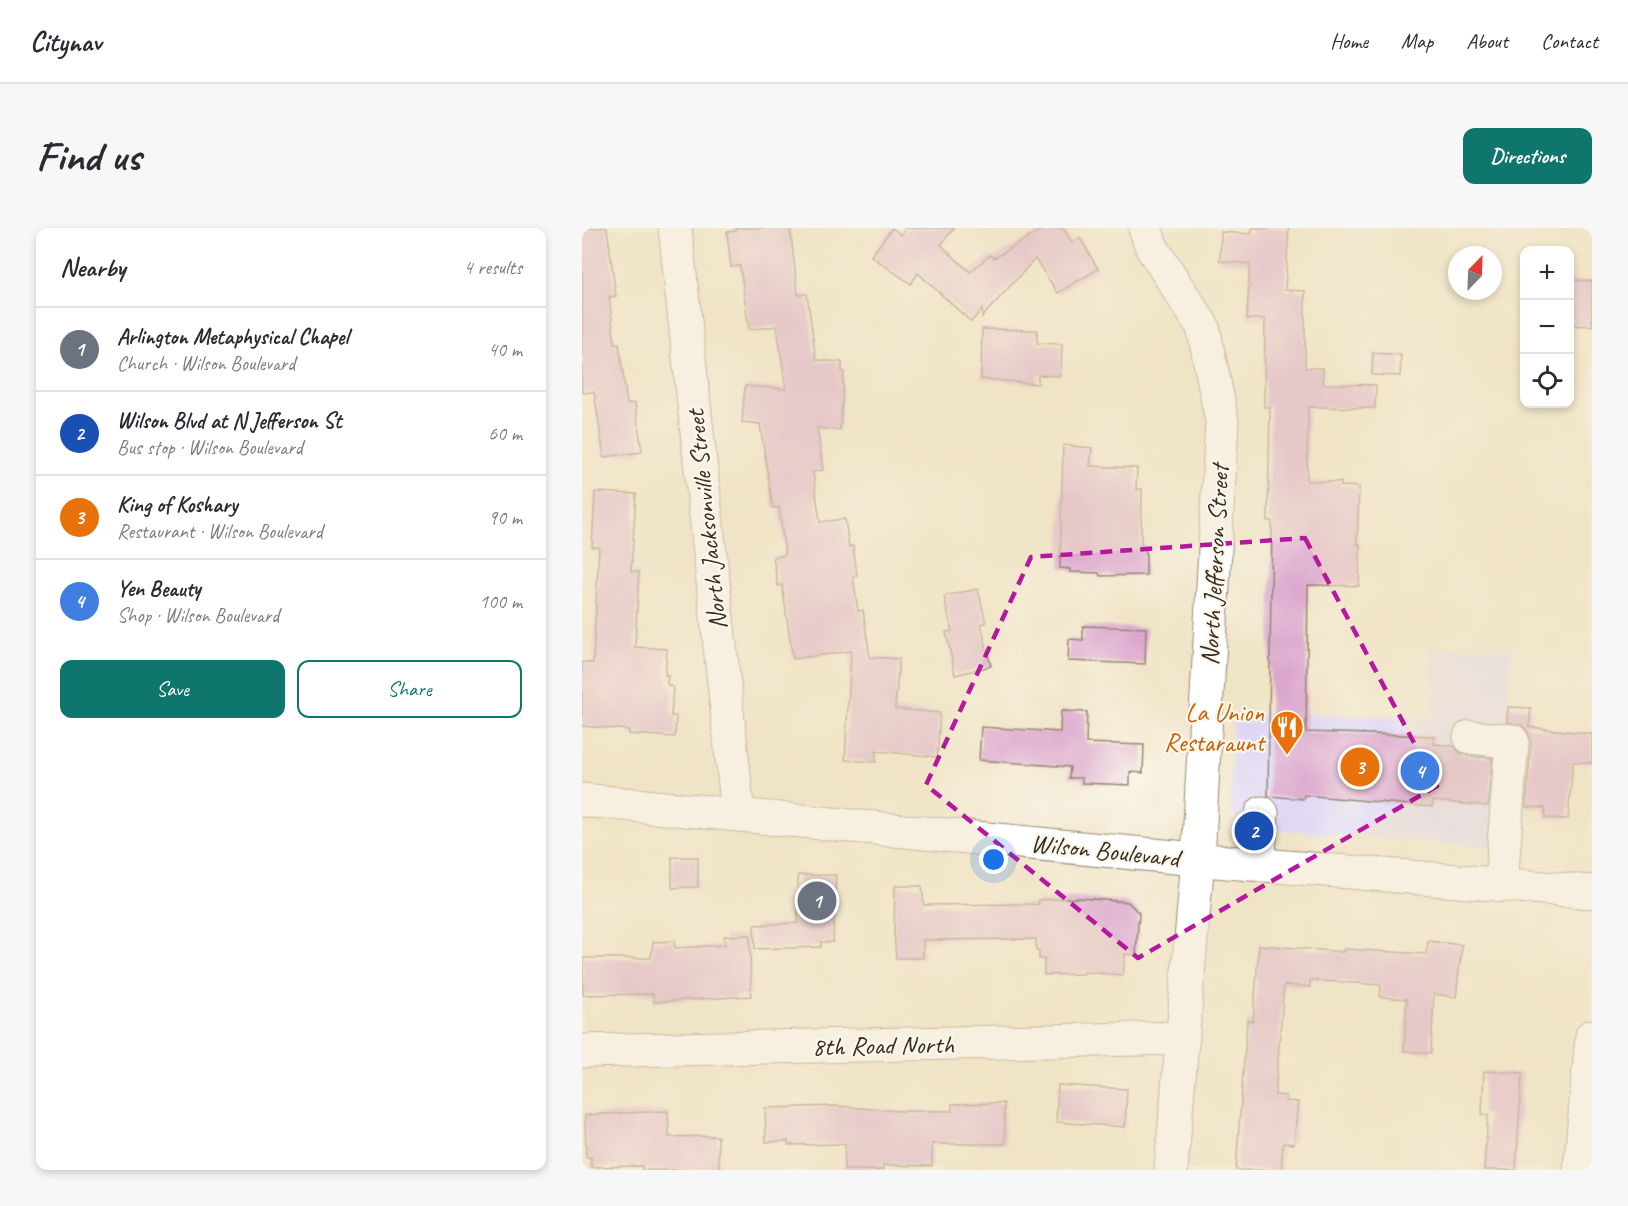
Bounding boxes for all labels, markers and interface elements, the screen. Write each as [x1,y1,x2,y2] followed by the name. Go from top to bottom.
[30,24,101,59] text: Citynav
[1330,28,1368,54] text: Home
[1401,28,1433,54] text: Map
[1466,28,1508,54] text: About
[1541,28,1598,54] text: Contact
[1463,128,1592,184] button: Directions
[36,130,141,183] text: Find us
[1448,246,1502,300] north arrow
[1520,246,1574,408] map controls
[1520,246,1574,300] button: +
[60,251,125,284] text: Nearby
[463,255,522,280] text: 4 results
[1520,300,1574,354] button: −
[117,323,348,351] text: Arlington Metaphysical Chapel
[75,337,84,362] text: 1
[488,337,522,362] text: 40 m
[117,351,295,376] text: Church · Wilson Boulevard
[1520,354,1574,408] button: locate
[678,406,734,631] street label: North Jacksonville Street
[117,407,342,435] text: Wilson Blvd at N Jefferson St
[75,421,84,446] text: 2
[488,421,522,446] text: 60 m
[117,435,303,460] text: Bus stop · Wilson Boulevard
[1193,461,1236,666] street label: North Jefferson Street
[117,491,237,519] text: King of Koshary
[75,505,84,530] text: 3
[488,505,522,530] text: 90 m
[117,519,323,544] text: Restaurant · Wilson Boulevard
[117,575,201,603] text: Yen Beauty
[75,589,84,614] text: 4
[479,589,522,614] text: 100 m
[117,603,279,628] text: Shop · Wilson Boulevard
[60,660,285,718] button: Save
[297,660,522,718] button: Share
[1164,696,1266,759] place label: La Union Restaraunt
[1269,709,1305,756] restaurant icon: La Union Restaraunt
[1340,744,1380,790] pin: 3
[1400,748,1440,794] pin: 4
[1234,808,1274,854] pin: 2
[1029,826,1185,875] street label: Wilson Boulevard
[979,845,1008,874] your location
[798,878,836,924] pin: 1
[812,1028,955,1063] street label: 8th Road North

